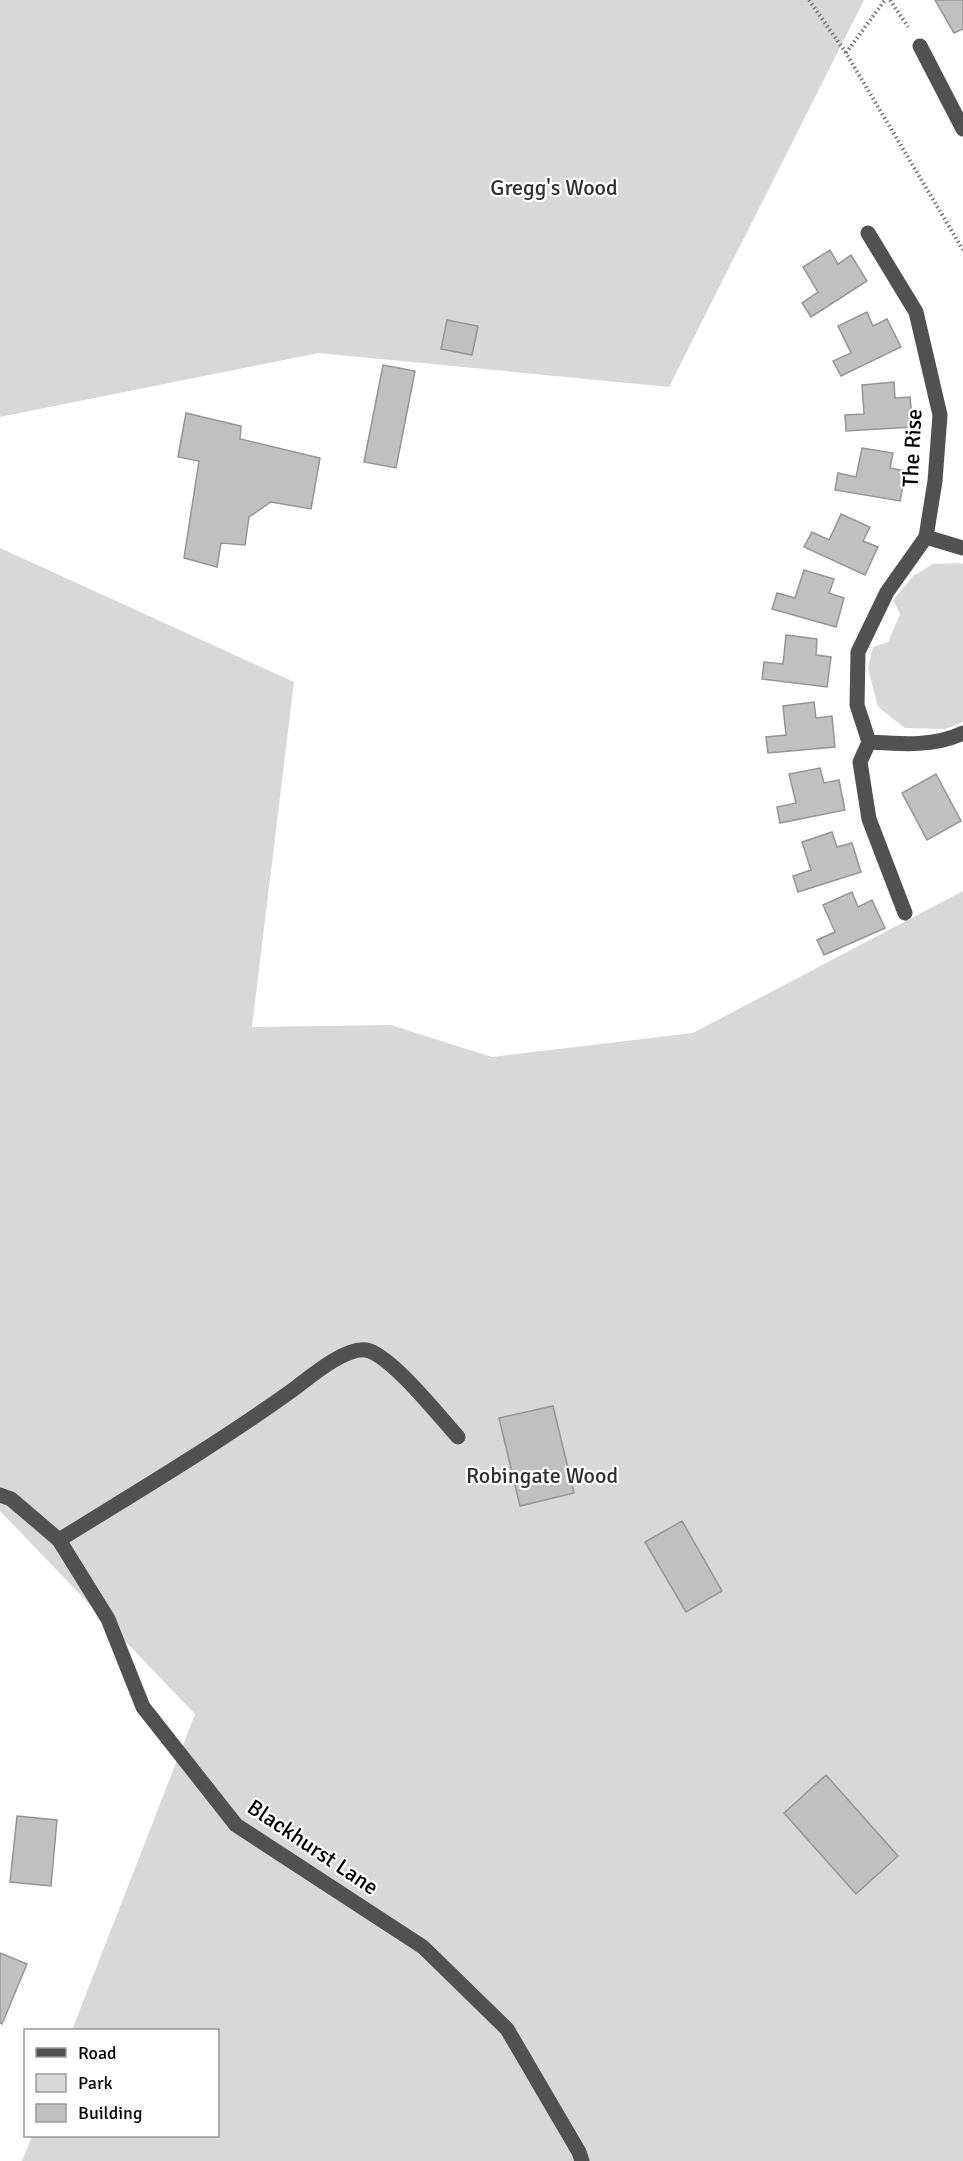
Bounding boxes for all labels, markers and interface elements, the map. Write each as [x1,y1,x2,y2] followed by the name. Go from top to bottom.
[490,174,618,201] park label: Gregg's Wood
[896,408,928,488] street label: The Rise
[466,1462,618,1489] park label: Robingate Wood
[242,1793,384,1901] street label: Blackhurst Lane
[24,2029,219,2137] legend
[78,2042,117,2064] text: Road
[78,2072,113,2094] text: Park
[78,2102,142,2124] text: Building

